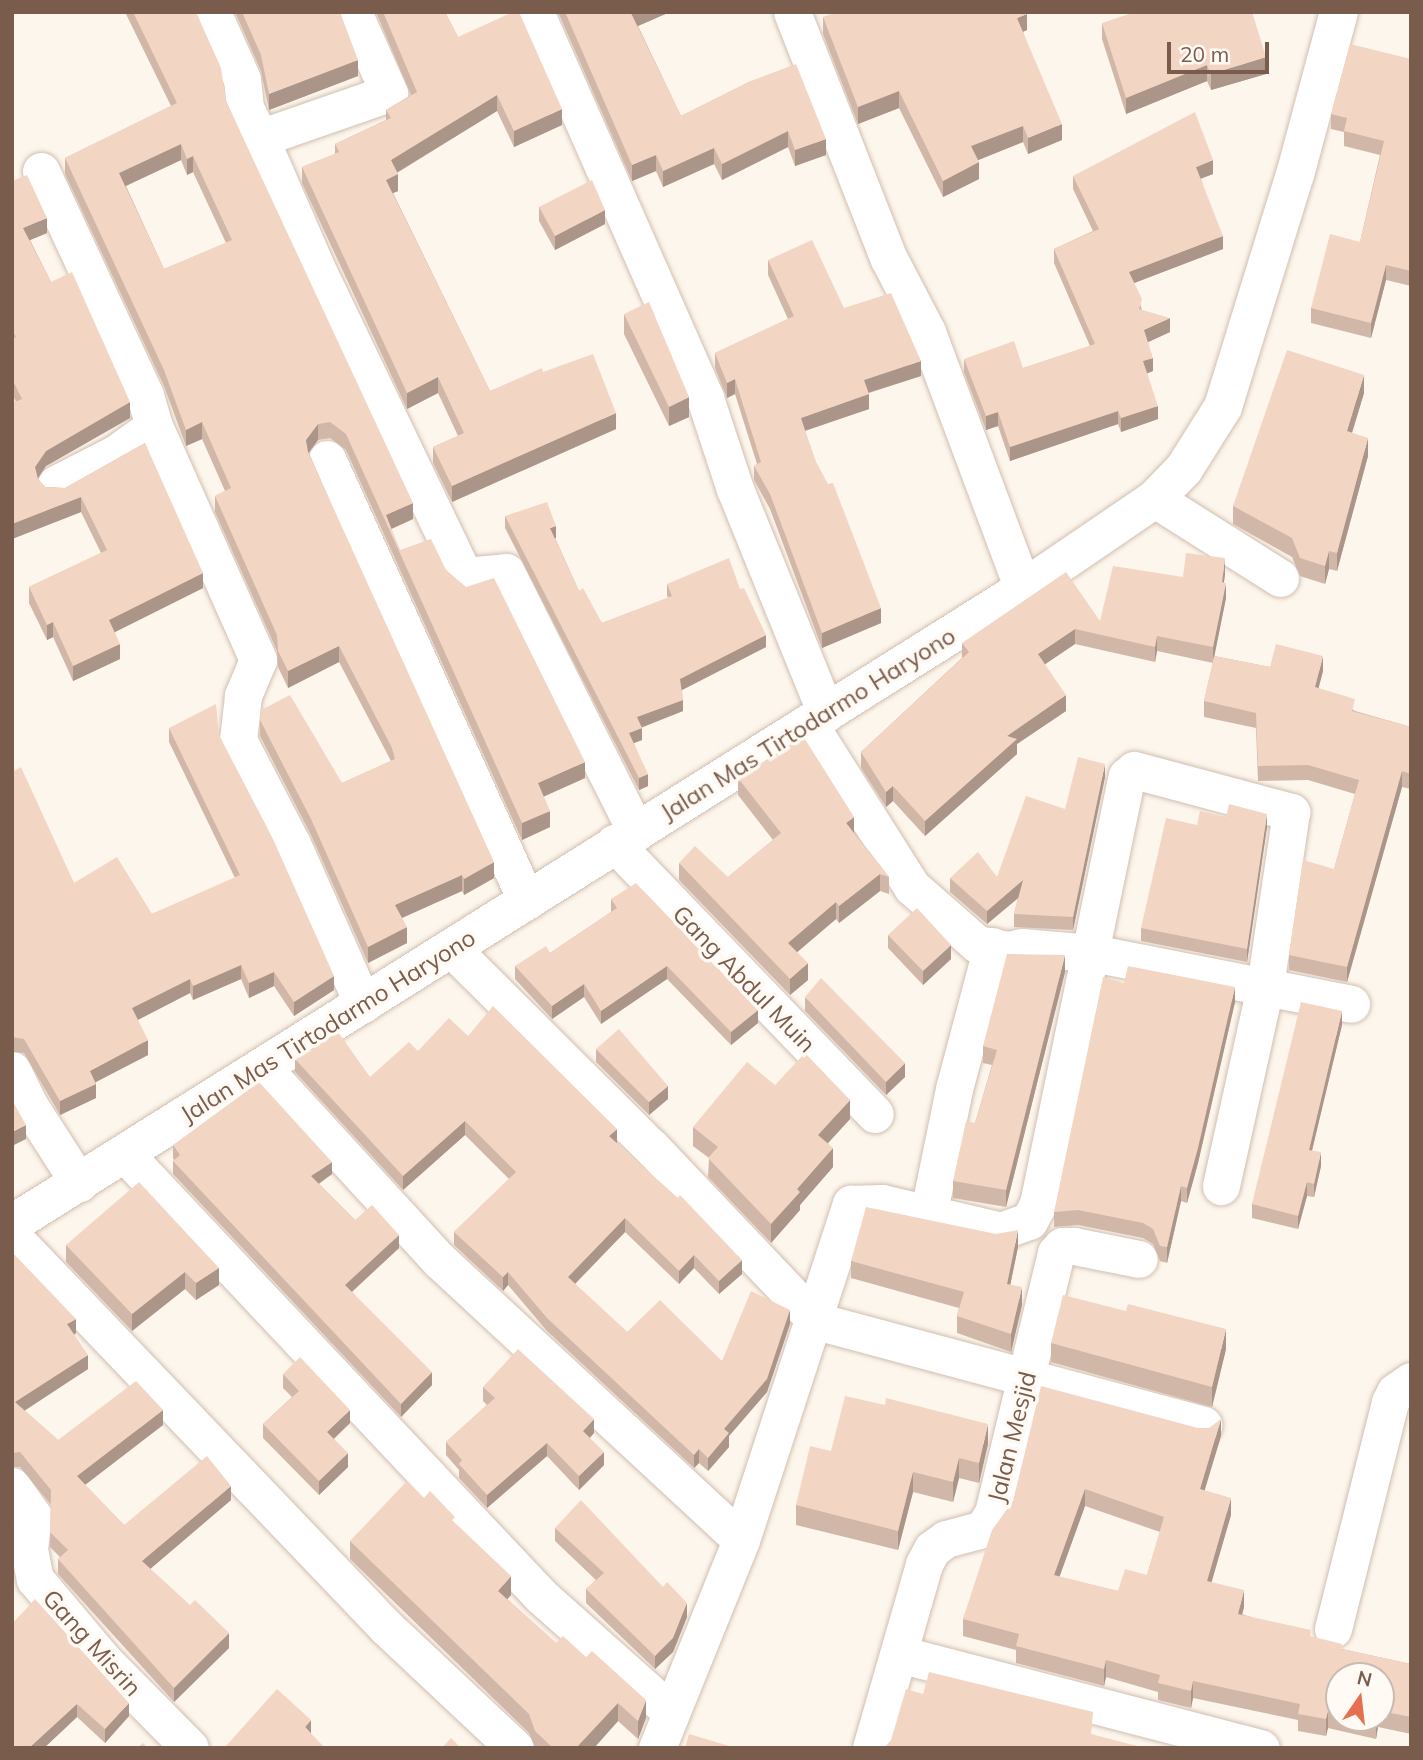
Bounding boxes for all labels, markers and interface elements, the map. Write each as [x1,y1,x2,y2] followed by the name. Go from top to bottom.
[1171,28,1272,72] scale bar
[1180,41,1229,67] text: 20 m
[655,621,961,827] street label: Jalan Mas Tirtodarmo Haryono
[667,900,821,1058] street label: Gang Abdul Muin
[175,923,481,1129] street label: Jalan Mas Tirtodarmo Haryono
[982,1368,1042,1506] street label: Jalan Mesjid
[37,1584,147,1702] street label: Gang Misrin
[1325,1662,1395,1732] north arrow
[1355,1665,1374,1692] text: N

